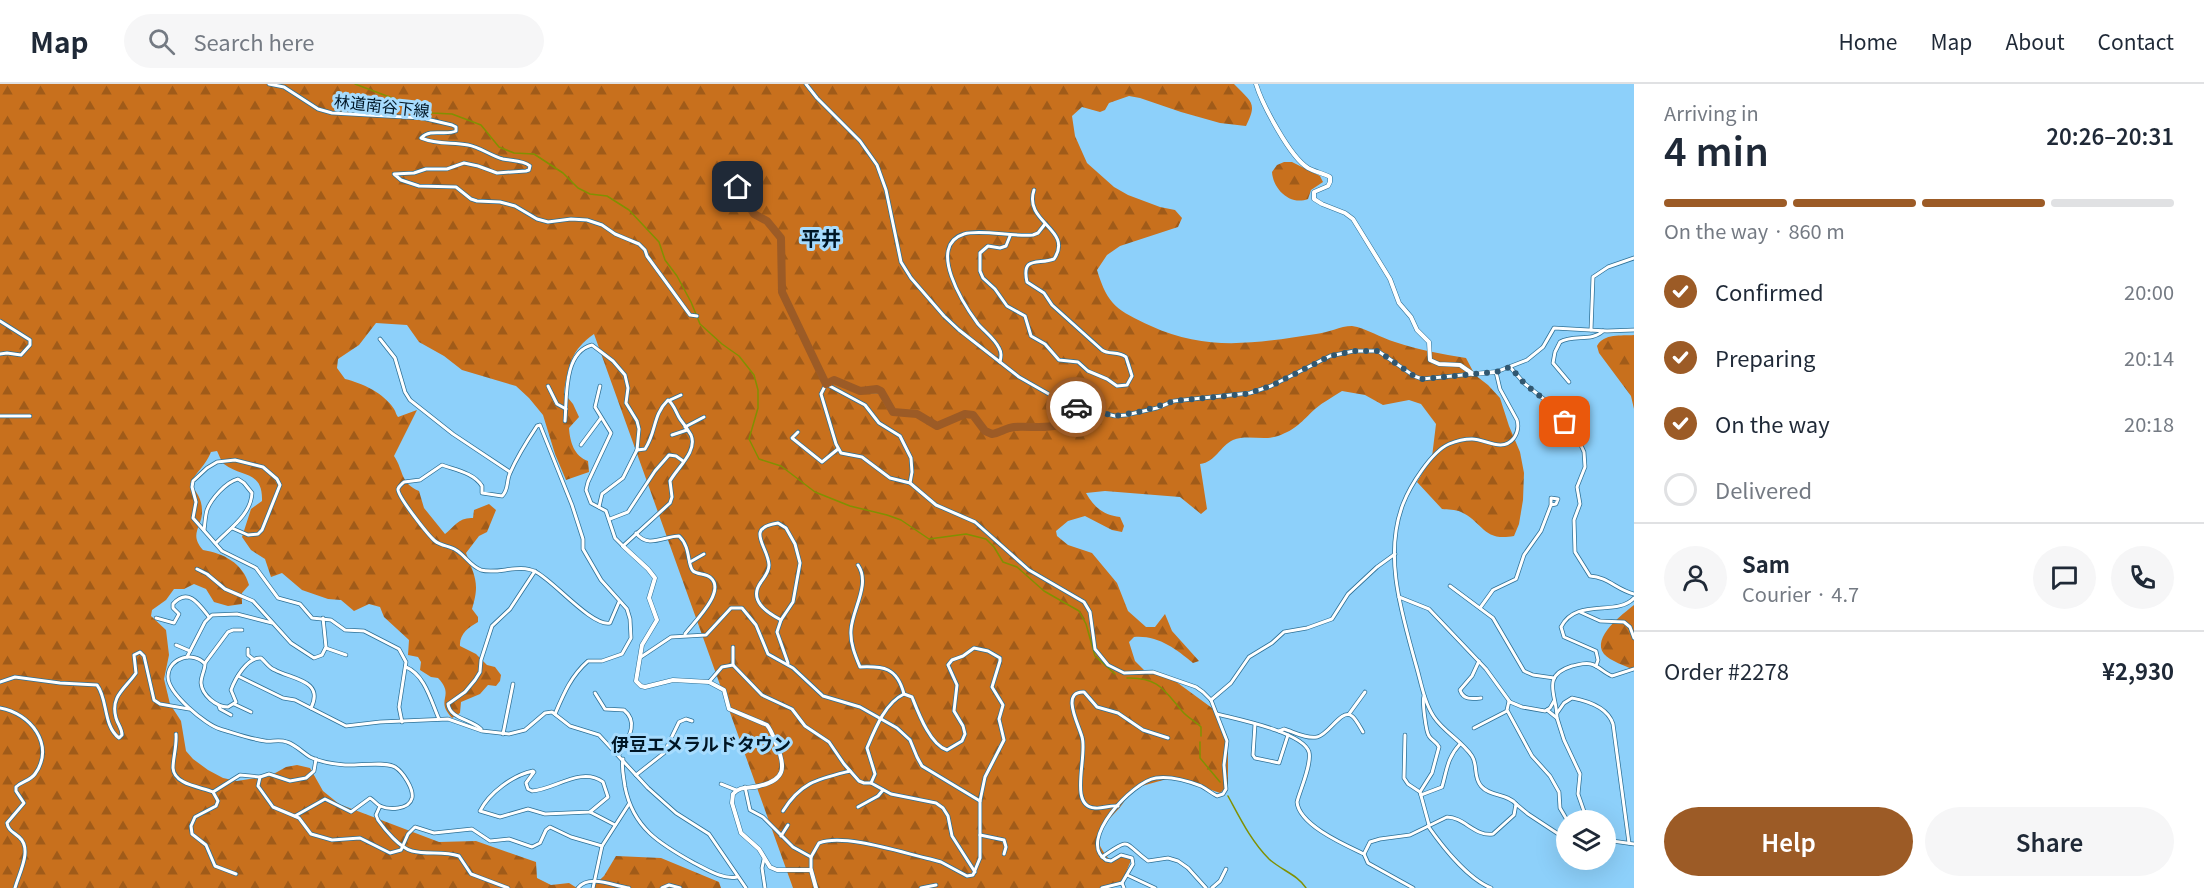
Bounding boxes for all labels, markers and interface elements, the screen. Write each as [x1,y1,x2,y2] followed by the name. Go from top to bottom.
[124,14,544,68] search box
[30,21,88,61] text: Map
[145,25,178,58] icon: search
[193,25,314,57] text: Search here
[1838,26,1898,56] text: Home
[1931,26,1972,56] text: Map
[2005,26,2065,56] text: About
[2098,26,2174,56] text: Contact
[333,88,431,122] street label: 林道南谷下線
[1664,98,1759,127] text: Arriving in
[2046,119,2174,151] text: 20:26–20:31
[1664,121,1769,177] text: 4 min
[712,161,763,212] pin
[721,170,754,203] icon: home
[1664,216,1845,245] text: On the way · 860 m
[801,223,841,252] district label: 平井
[1664,275,1697,308] icon: check
[1715,275,1824,307] text: Confirmed
[2124,277,2174,306] text: 20:00
[1664,341,1697,374] icon: check
[1715,341,1815,373] text: Preparing
[2124,343,2174,372] text: 20:14
[1046,377,1106,437] courier
[1060,391,1093,424] icon: car
[1539,396,1590,447] pin
[1548,405,1581,438] icon: bag
[1664,407,1697,440] icon: check
[1715,407,1830,439] text: On the way
[2124,409,2174,438] text: 20:18
[1715,473,1812,505] text: Delivered
[1664,546,1727,609] button: person
[2033,546,2096,609] button: chat
[2111,546,2174,609] button: phone
[1742,547,1790,579] text: Sam
[1742,579,1859,608] text: Courier · 4.7
[1664,654,1789,686] text: Order #2278
[2102,654,2174,686] text: ¥2,930
[611,730,791,756] district label: 伊豆エメラルドタウン
[1664,807,1913,876] button: Help
[1925,807,2174,876] button: Share
[1556,810,1616,870] map controls
[1556,810,1616,870] button: layers

